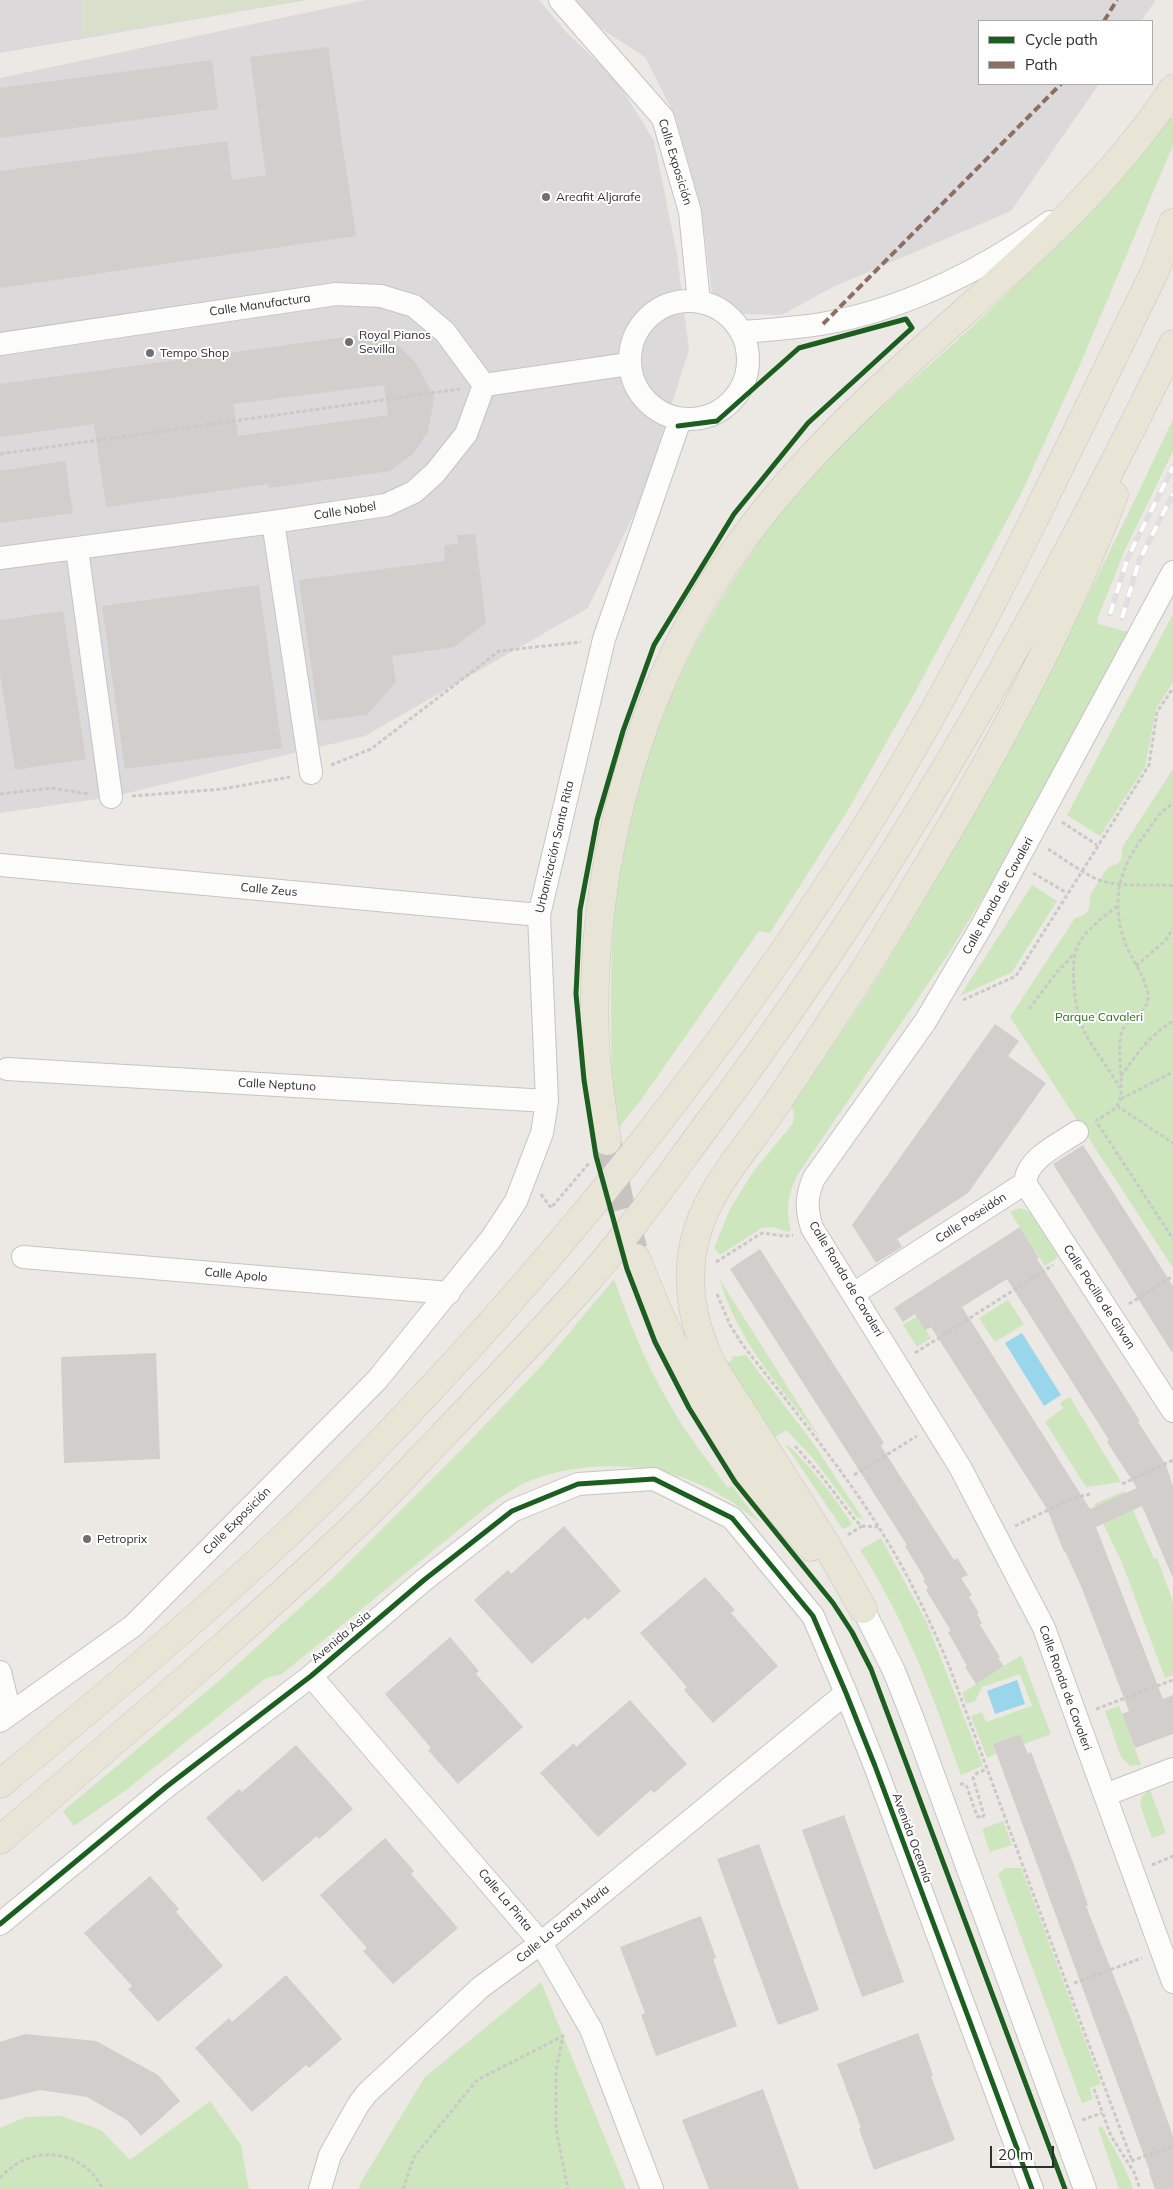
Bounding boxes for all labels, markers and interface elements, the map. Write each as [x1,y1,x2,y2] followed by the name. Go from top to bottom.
[978,20,1153,85] legend
[1025,30,1098,49] text: Cycle path
[1025,55,1057,74] text: Path
[655,117,695,207] street label: Calle Exposición
[556,190,641,204] place label: Areafit Aljarafe
[540,191,552,203] marker: Areafit Aljarafe
[209,291,311,319] street label: Calle Manufactura
[359,328,431,356] place label: Royal Pianos Sevilla
[343,336,355,348] marker: Royal Pianos Sevilla
[160,346,229,360] place label: Tempo Shop
[144,347,156,359] marker: Tempo Shop
[313,499,377,523] street label: Calle Nobel
[533,779,577,915] street label: Urbanización Santa Rita
[960,835,1036,957] street label: Calle Ronda de Cavaleri
[240,880,298,900] street label: Calle Zeus
[1055,1010,1143,1024] park label: Parque Cavaleri
[238,1076,316,1094] street label: Calle Neptuno
[933,1190,1009,1246] street label: Calle Poseidón
[806,1219,886,1339] street label: Calle Ronda de Cavaleri
[1060,1242,1138,1352] street label: Calle Pocillo de Gilvan
[204,1265,268,1285] street label: Calle Apolo
[200,1484,274,1558] street label: Calle Exposición
[97,1532,147,1546] place label: Petroprix
[81,1533,93,1545] marker: Petroprix
[308,1608,374,1666] street label: Avenida Asia
[1036,1623,1094,1753] street label: Calle Ronda de Cavaleri
[889,1791,935,1885] street label: Avenida Oceanía
[475,1866,535,1934] street label: Calle La Pinta
[514,1882,612,1966] street label: Calle La Santa María
[993,2136,1057,2168] scale bar
[998,2145,1033,2164] text: 20 m

